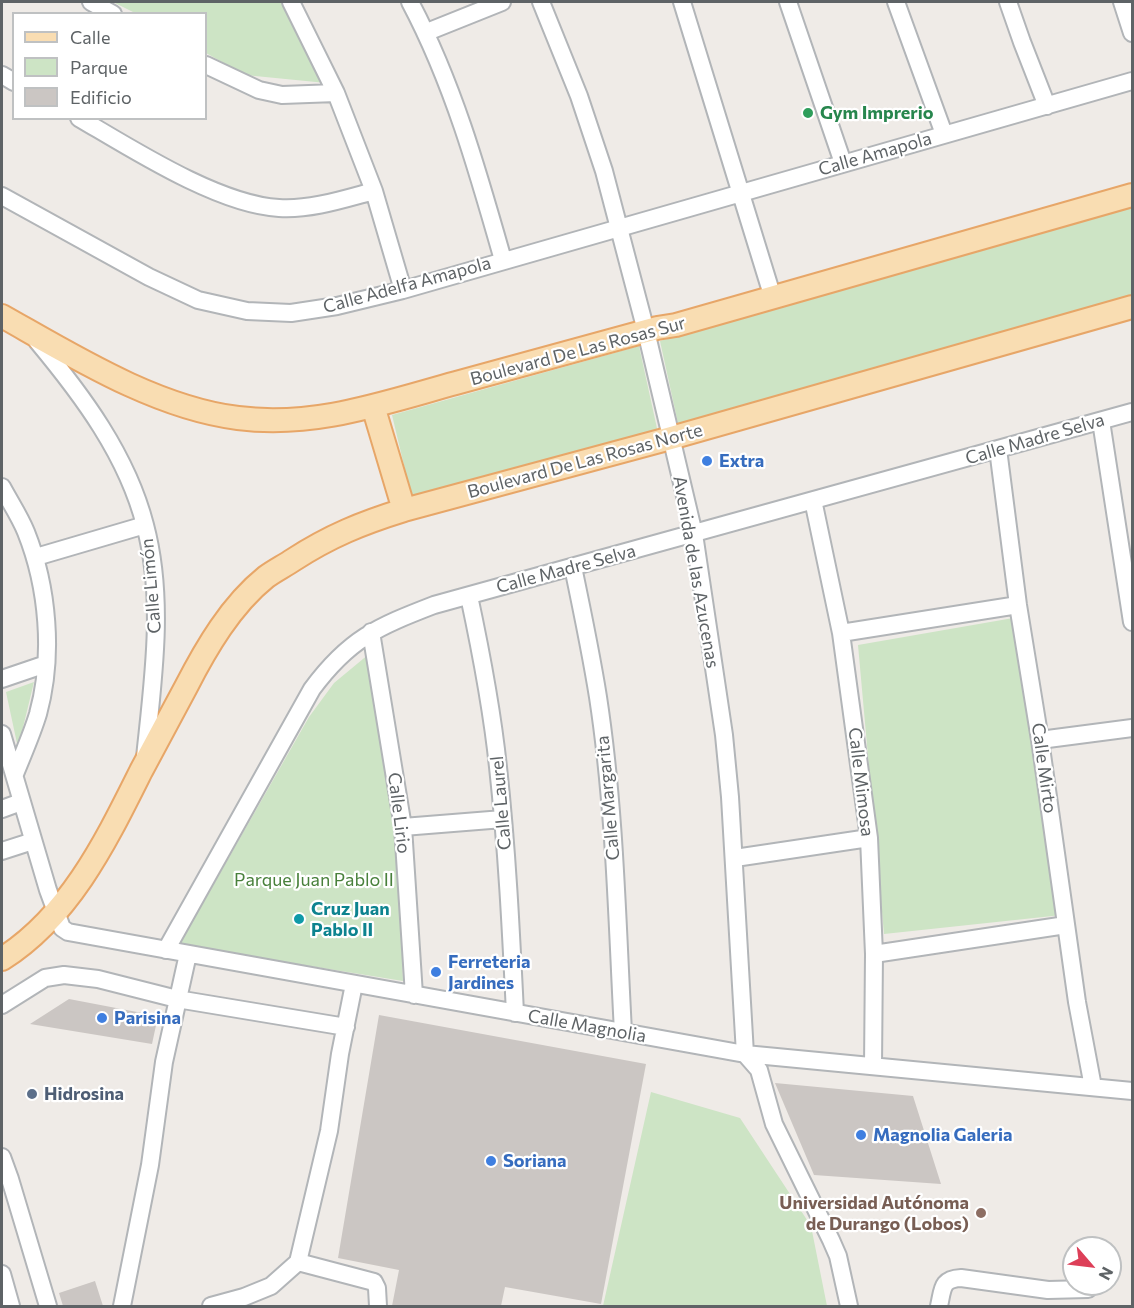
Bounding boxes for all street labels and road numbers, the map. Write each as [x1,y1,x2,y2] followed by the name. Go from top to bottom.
[816,128,934,180] street label: Calle Amapola
[321,252,493,318] street label: Calle Adelfa Amapola
[468,312,688,390] street label: Boulevard De Las Rosas Sur
[963,409,1107,469] street label: Calle Madre Selva
[465,419,705,503] street label: Boulevard De Las Rosas Norte
[668,474,724,670] street label: Avenida de las Azucenas
[136,537,166,635] street label: Calle Limón
[494,540,638,598] street label: Calle Madre Selva
[1027,721,1061,815] street label: Calle Mirto
[844,726,878,838] street label: Calle Mimosa
[592,735,624,861] street label: Calle Margarita
[486,755,516,851] street label: Calle Laurel
[383,771,415,855] street label: Calle Lirio
[526,1005,648,1047] street label: Calle Magnolia

